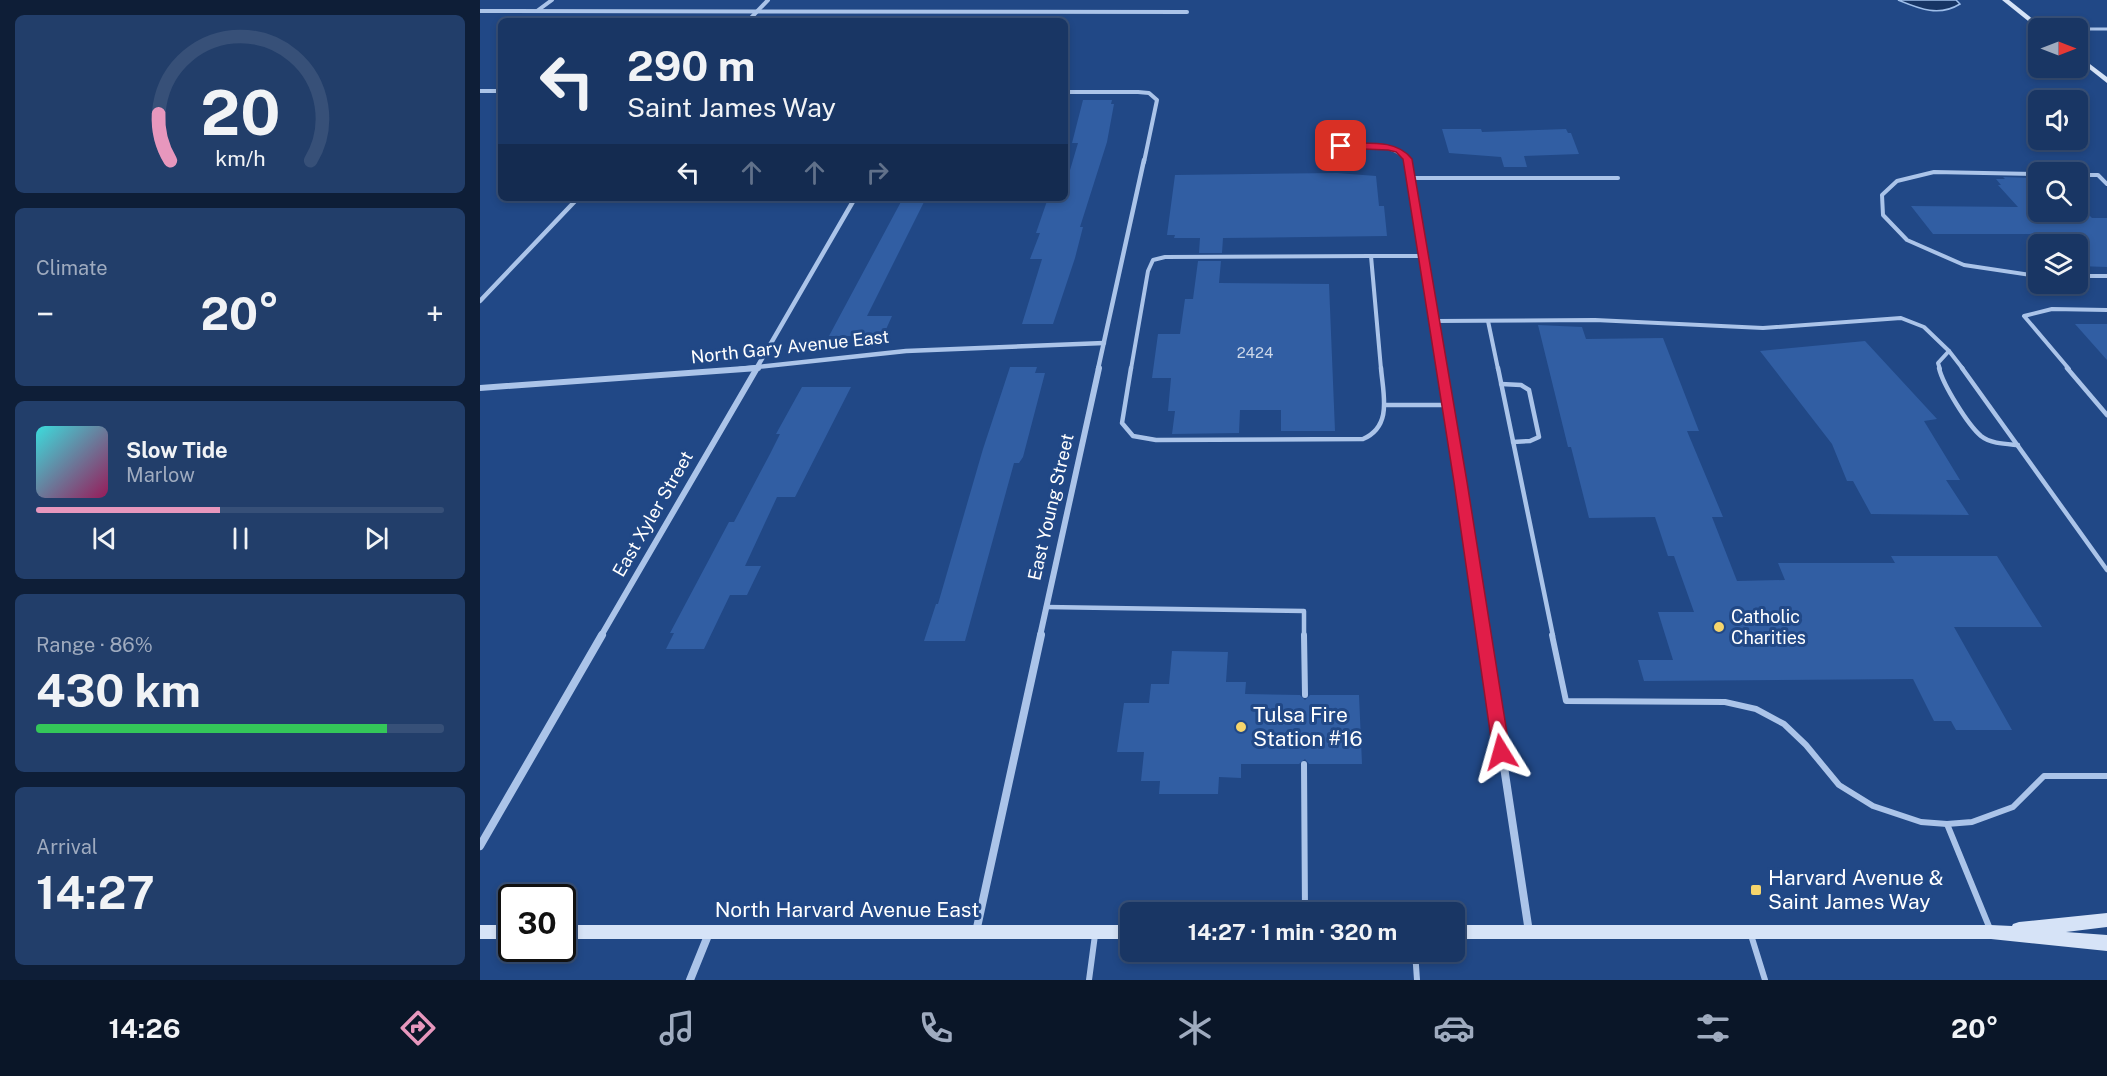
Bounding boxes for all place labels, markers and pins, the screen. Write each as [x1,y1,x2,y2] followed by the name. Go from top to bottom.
[1315,120,1366,171] pin
[1731,606,1806,648] place label: Catholic Charities
[1712,620,1726,634] marker: Catholic Charities
[1253,702,1363,751] place label: Tulsa Fire Station #16
[1234,720,1248,734] marker: Tulsa Fire Station #16
[1768,865,1944,914] place label: Harvard Avenue & Saint James Way
[1749,883,1763,897] marker: Harvard Avenue & Saint James Way

